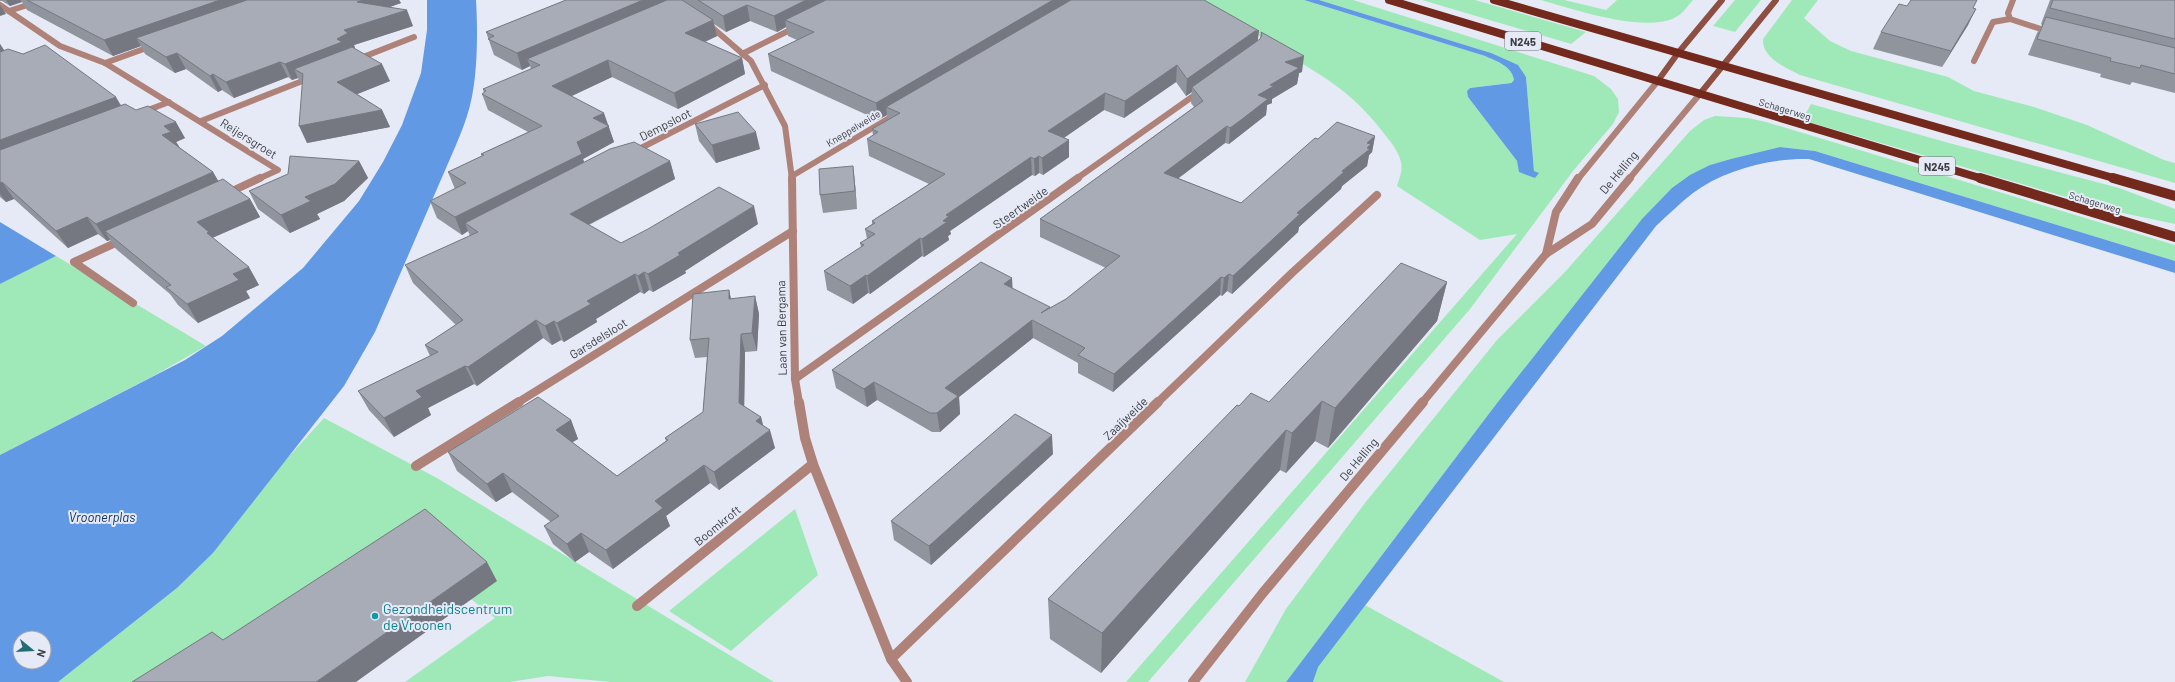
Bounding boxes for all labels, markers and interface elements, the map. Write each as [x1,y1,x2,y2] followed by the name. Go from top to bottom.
[1505,32,1541,50] road number: N245
[1757,95,1813,123] street label: Schagerweg
[637,105,693,143] street label: Dempsloot
[824,107,882,149] street label: Kneppelweide
[218,115,280,161] street label: Reijersgroet
[1596,148,1640,196] street label: De Helling
[1919,157,1955,175] road number: N245
[990,183,1050,231] street label: Steertweide
[2067,188,2123,216] street label: Schagerweg
[773,280,789,376] street label: Laan van Bergama
[567,315,629,361] street label: Garsdelsloot
[1100,394,1150,442] street label: Zaaijweide
[1336,435,1380,483] street label: De Helling
[691,502,743,548] street label: Boomkroft
[69,509,135,525] water label: Vroonerplas
[383,600,512,633] place label: Gezondheidscentrum de Vroonen
[370,611,380,621] marker: Gezondheidscentrum de Vroonen
[12,630,52,670] north arrow
[35,648,49,659] text: N

